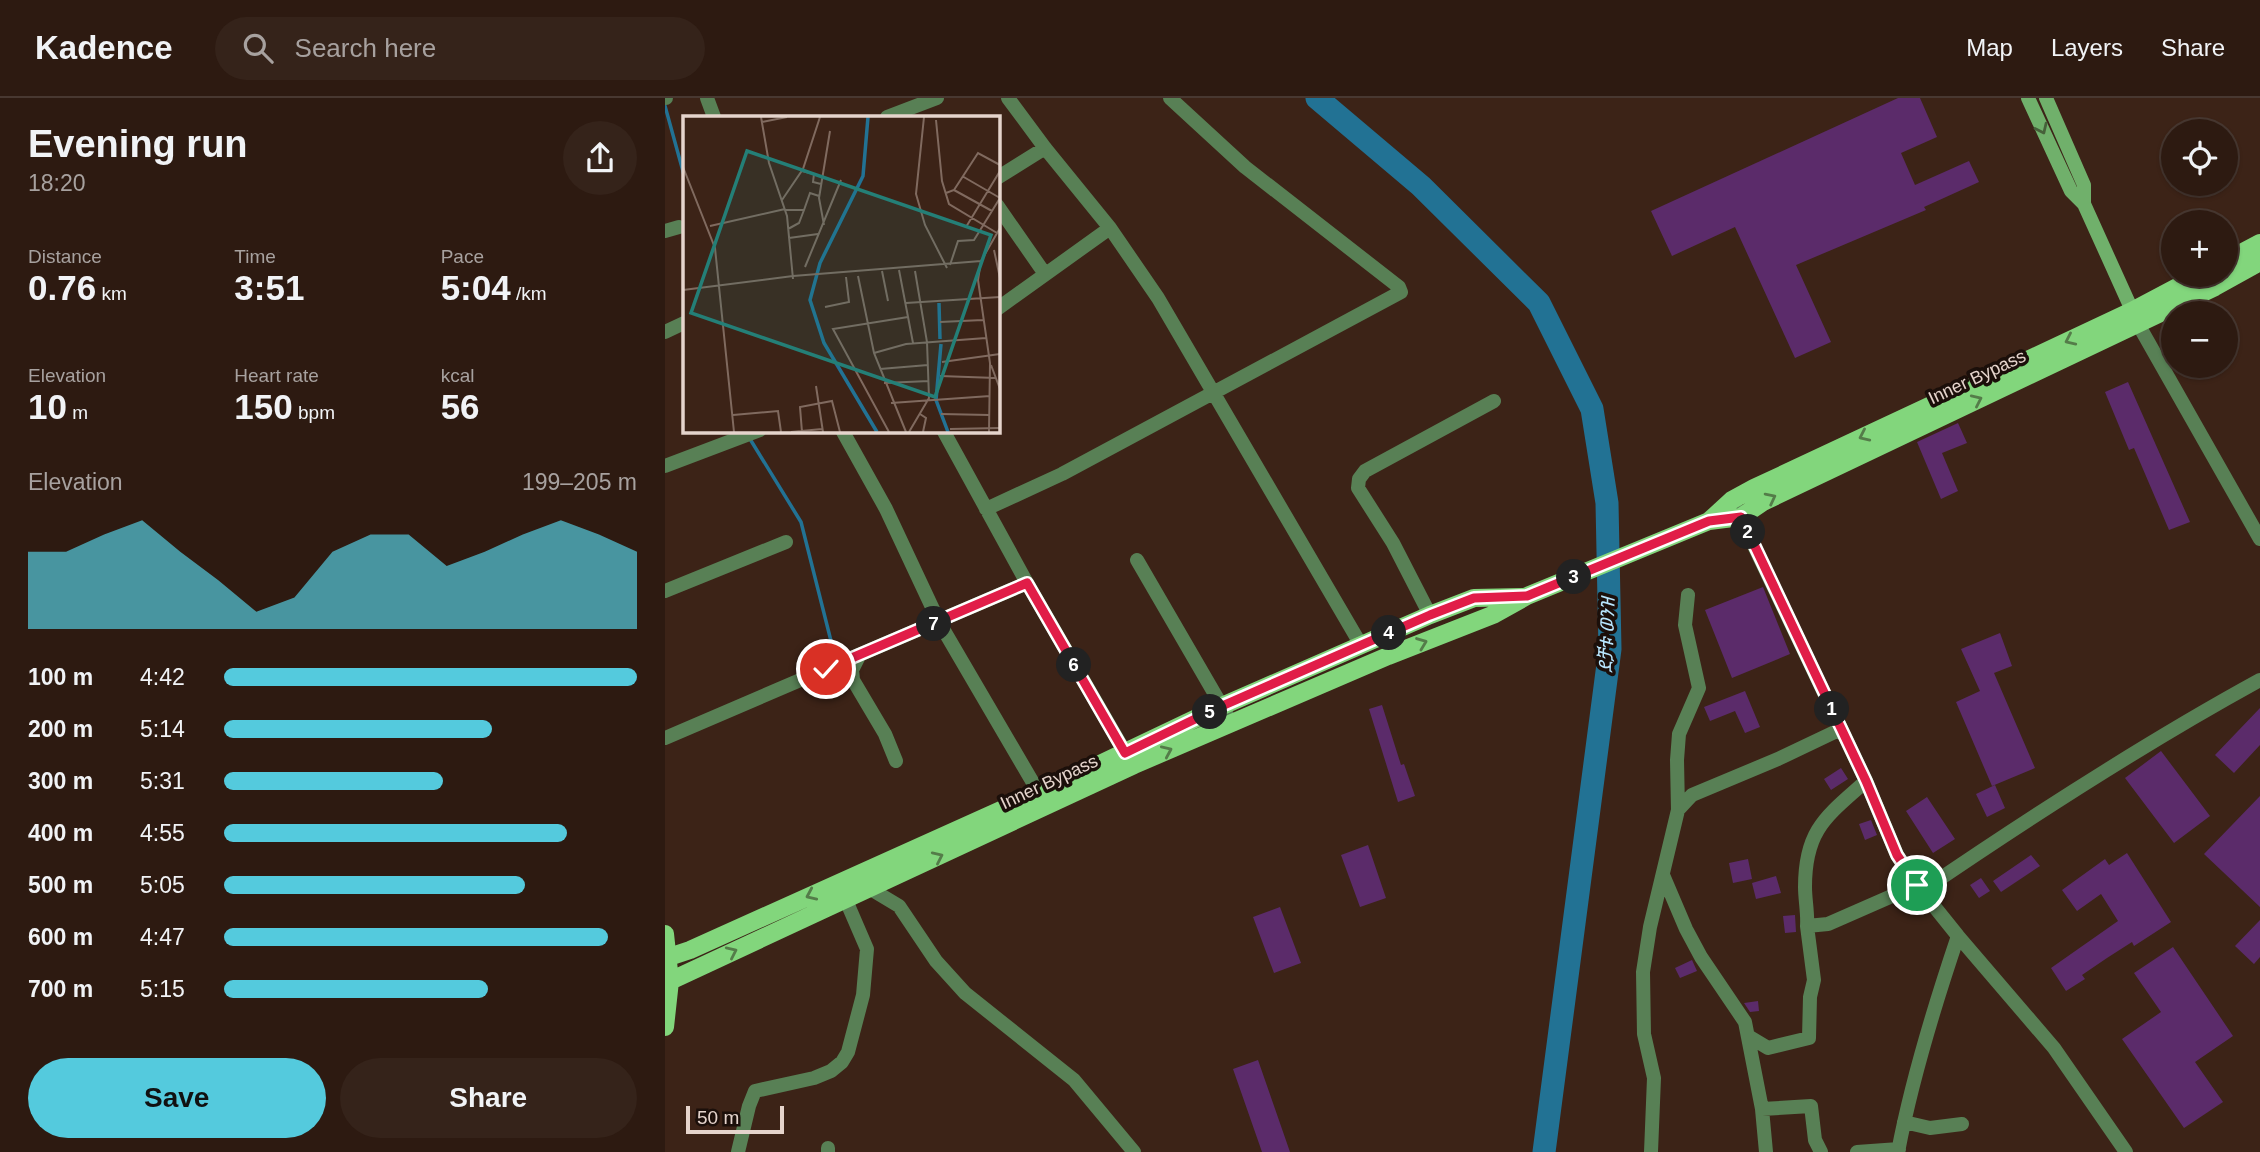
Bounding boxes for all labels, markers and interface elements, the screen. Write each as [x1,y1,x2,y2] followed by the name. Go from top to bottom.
[215,17,705,80] search box
[35,29,173,66] text: Kadence
[239,29,277,67] icon: search
[295,33,436,63] text: Search here
[1966,34,2013,61] text: Map
[2051,34,2123,61] text: Layers
[2161,34,2225,61] text: Share
[683,116,999,432] inset map
[2161,119,2238,378] map controls
[2161,119,2238,196] button: locate
[563,121,637,195] button: share
[2034,122,2048,134] one-way arrow
[28,123,248,165] text: Evening run
[28,170,86,196] text: 18:20
[2161,210,2238,287] button: +
[28,246,102,267] text: Distance
[234,246,276,267] text: Time
[441,246,484,267] text: Pace
[28,268,96,307] text: 0.76
[234,268,304,307] text: 3:51
[441,268,511,307] text: 5:04
[96,283,127,304] text: km
[511,283,547,304] text: /km
[2161,301,2238,378] button: −
[2065,332,2077,346] one-way arrow
[1925,346,2029,408] street label: Inner Bypass
[28,365,106,386] text: Elevation
[234,365,319,386] text: Heart rate
[441,365,474,386] text: kcal
[28,387,67,426] text: 10
[234,387,293,426] text: 150
[441,387,480,426] text: 56
[1970,395,1982,409] one-way arrow
[67,402,88,423] text: m
[293,402,335,423] text: bpm
[1859,428,1871,442] one-way arrow
[28,469,123,495] text: Elevation
[522,469,637,495] text: 199–205 m
[1764,493,1776,507] one-way arrow
[1731,514,1765,550] pin: 2
[1742,521,1753,542] text: 2
[1557,560,1591,594] pin: 3
[1568,566,1579,587] text: 3
[1595,595,1619,673] water label: ደቻቱ ወንዝ
[917,606,951,642] pin: 7
[928,613,939,634] text: 7
[1371,616,1407,650] pin: 4
[1383,622,1394,643] text: 4
[1415,637,1427,651] one-way arrow
[796,639,856,699] pin
[1057,648,1091,682] pin: 6
[807,650,845,688] icon: check
[1068,654,1079,675] text: 6
[28,664,93,690] text: 100 m
[140,664,185,690] text: 4:42
[1815,692,1849,726] pin: 1
[1193,694,1227,730] pin: 5
[1826,698,1837,719] text: 1
[1204,701,1215,722] text: 5
[28,716,93,742] text: 200 m
[140,716,185,742] text: 5:14
[1160,745,1172,759] one-way arrow
[997,751,1101,813] street label: Inner Bypass
[28,768,93,794] text: 300 m
[140,768,185,794] text: 5:31
[28,820,93,846] text: 400 m
[140,820,185,846] text: 4:55
[931,851,944,865] one-way arrow
[1887,855,1947,915] pin
[1898,866,1936,904] icon: arrive
[28,872,93,898] text: 500 m
[140,872,185,898] text: 5:05
[806,887,819,901] one-way arrow
[28,924,93,950] text: 600 m
[140,924,185,950] text: 4:47
[725,946,737,960] one-way arrow
[28,976,93,1002] text: 700 m
[140,976,185,1002] text: 5:15
[28,1058,326,1138] button: Save
[340,1058,637,1138] button: Share
[686,1103,784,1135] scale bar
[697,1107,739,1128] text: 50 m

